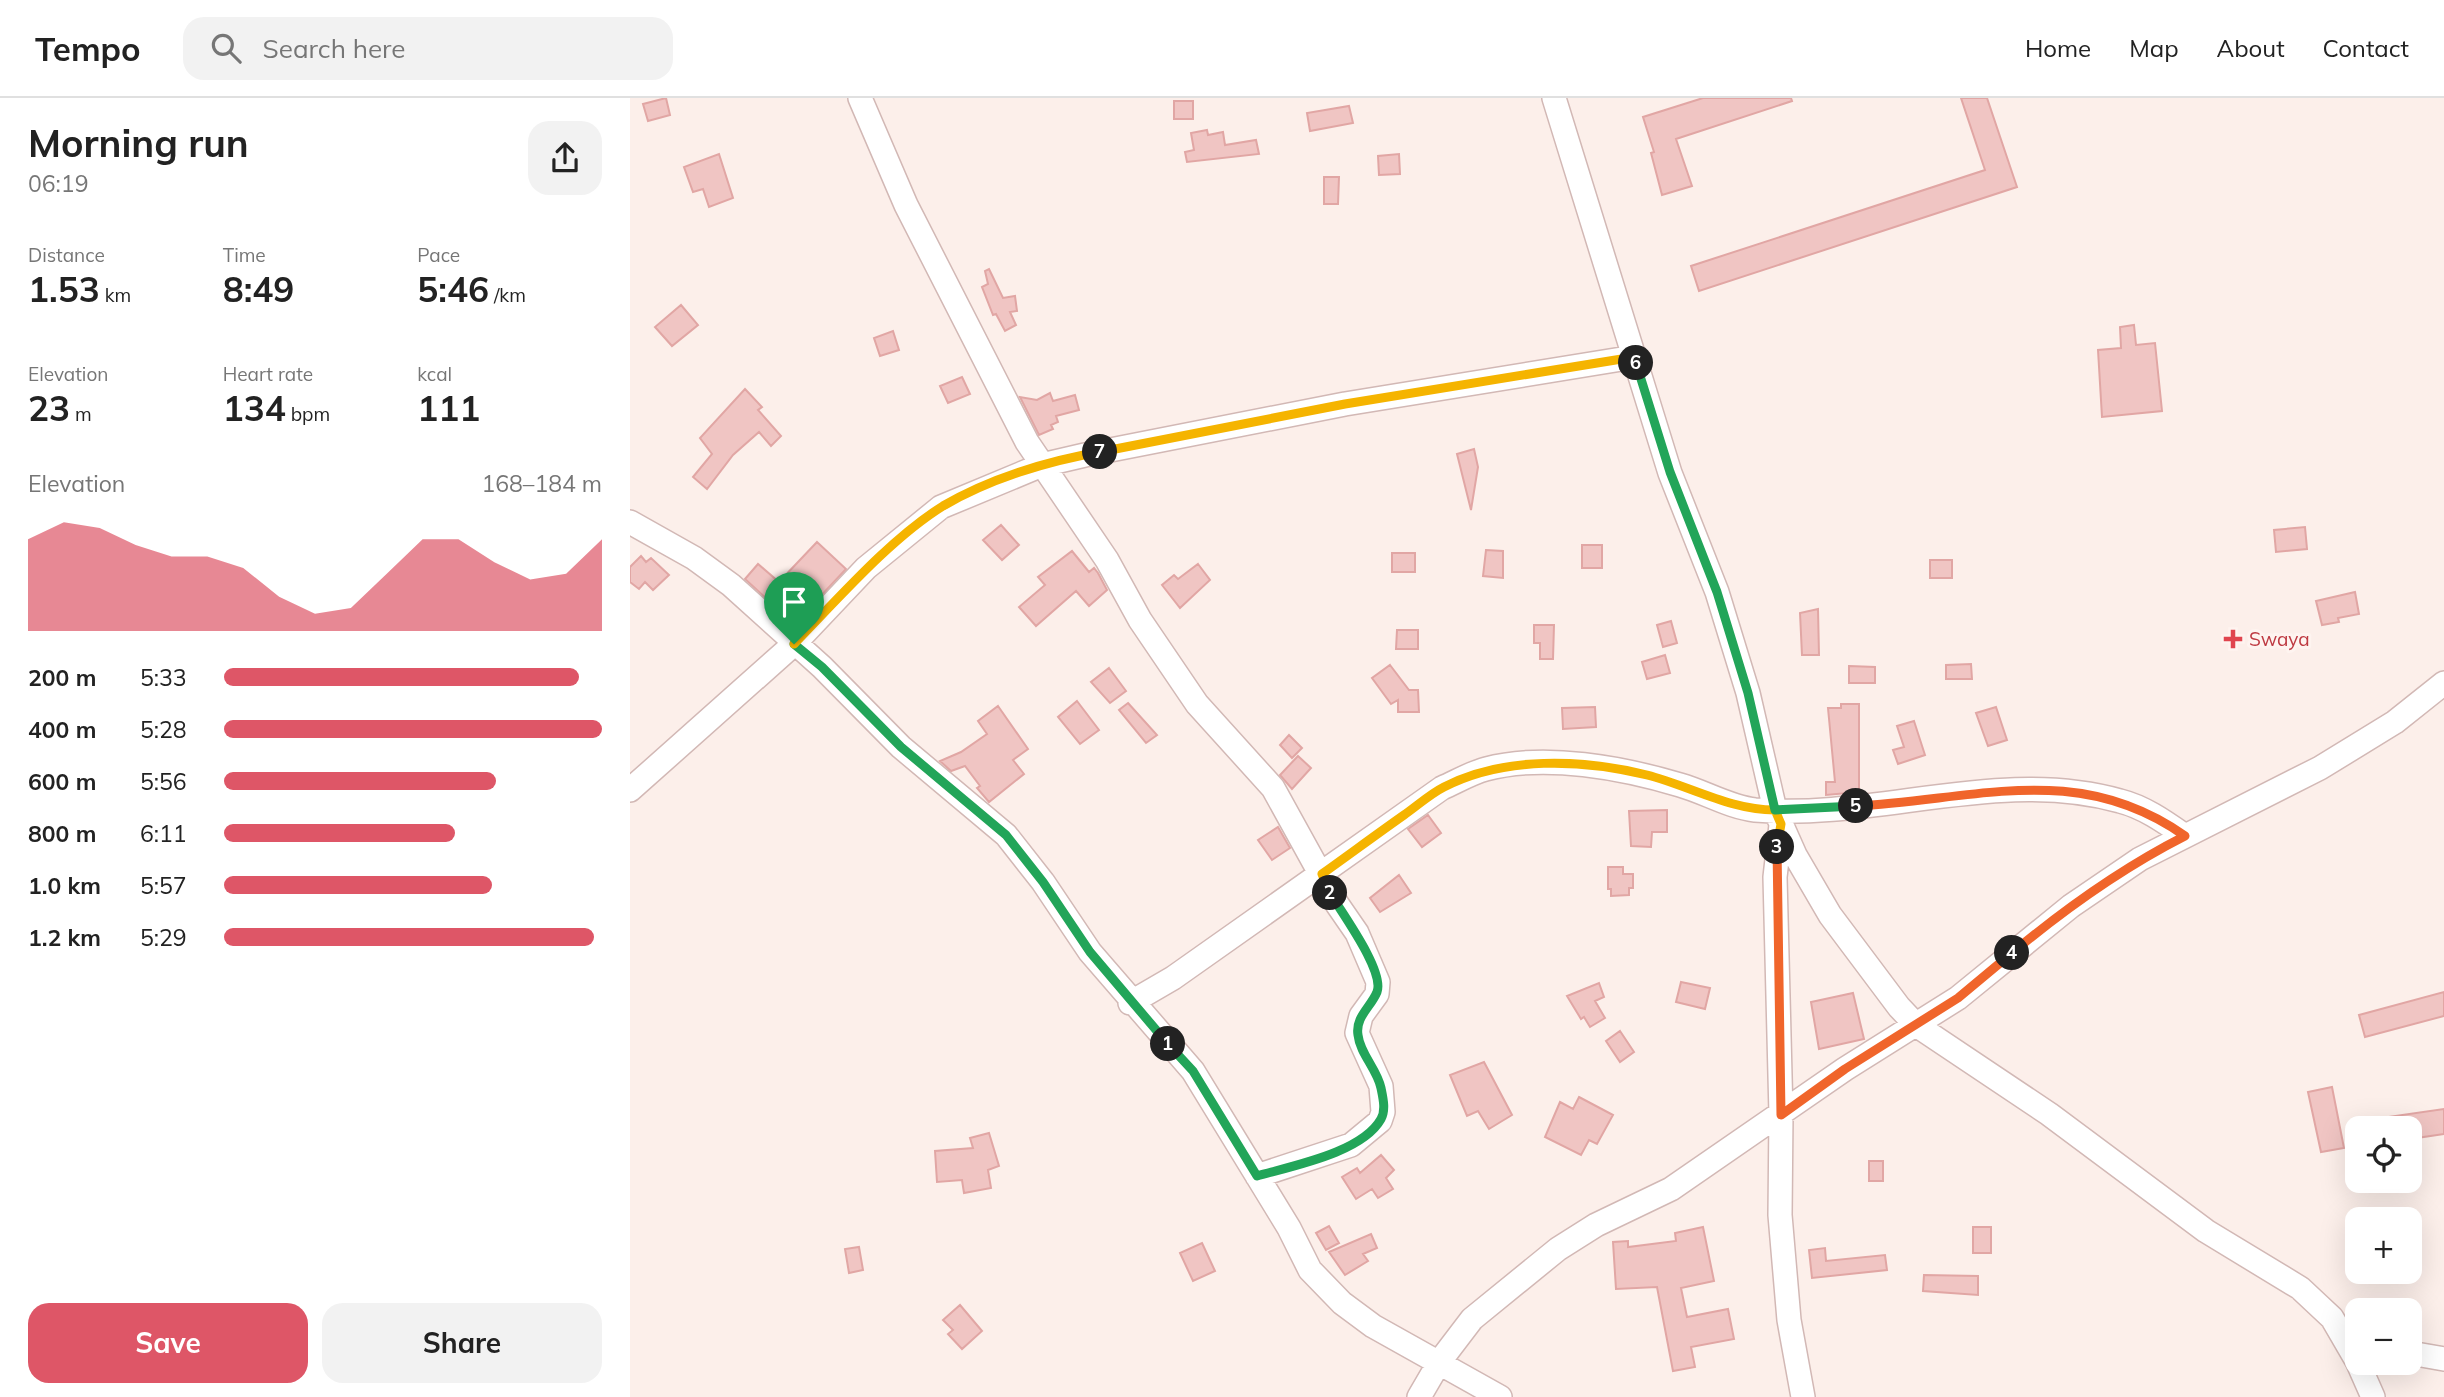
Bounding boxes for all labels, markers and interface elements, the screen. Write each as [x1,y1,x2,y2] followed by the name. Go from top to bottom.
[183,17,673,80] search box
[35,28,141,69] text: Tempo
[207,29,245,67] icon: search
[263,32,406,65] text: Search here
[2025,33,2091,63] text: Home
[2129,33,2179,63] text: Map
[2217,33,2285,63] text: About
[2323,33,2409,63] text: Contact
[28,119,249,167] text: Morning run
[528,121,602,195] button: share
[28,169,88,198] text: 06:19
[28,243,105,267] text: Distance
[223,243,266,267] text: Time
[417,243,460,267] text: Pace
[28,267,100,311] text: 1.53
[223,267,294,311] text: 8:49
[417,267,489,311] text: 5:46
[100,283,131,307] text: km
[489,283,526,307] text: /km
[1618,345,1654,380] pin: 6
[1630,350,1641,374] text: 6
[28,362,108,386] text: Elevation
[223,362,313,386] text: Heart rate
[417,362,452,386] text: kcal
[28,386,70,430] text: 23
[223,386,286,430] text: 134
[417,386,480,430] text: 111
[70,402,92,426] text: m
[286,402,330,426] text: bpm
[1082,434,1118,470] pin: 7
[1094,439,1105,463] text: 7
[28,469,125,498] text: Elevation
[481,469,602,498] text: 168–184 m
[764,572,824,644] pin
[775,583,813,621] icon: arrive
[2249,627,2310,651] place label: Swaya
[2223,629,2243,649] marker: Swaya
[28,663,96,692] text: 200 m
[140,663,187,692] text: 5:33
[28,715,96,744] text: 400 m
[140,715,187,744] text: 5:28
[28,767,96,796] text: 600 m
[140,767,187,796] text: 5:56
[1838,788,1874,824] pin: 5
[1850,793,1861,817] text: 5
[28,819,96,848] text: 800 m
[140,819,187,848] text: 6:11
[1760,830,1794,864] pin: 3
[1771,834,1782,858] text: 3
[28,871,101,900] text: 1.0 km
[140,871,187,900] text: 5:57
[1312,876,1348,910] pin: 2
[1324,880,1335,904] text: 2
[28,923,101,952] text: 1.2 km
[140,923,187,952] text: 5:29
[1994,936,2030,970] pin: 4
[2006,940,2017,964] text: 4
[1150,1026,1186,1062] pin: 1
[1162,1031,1173,1055] text: 1
[2345,1116,2422,1375] map controls
[2345,1116,2422,1193] button: locate
[2345,1207,2422,1284] button: +
[2345,1298,2422,1375] button: −
[28,1303,308,1383] button: Save
[322,1303,602,1383] button: Share

